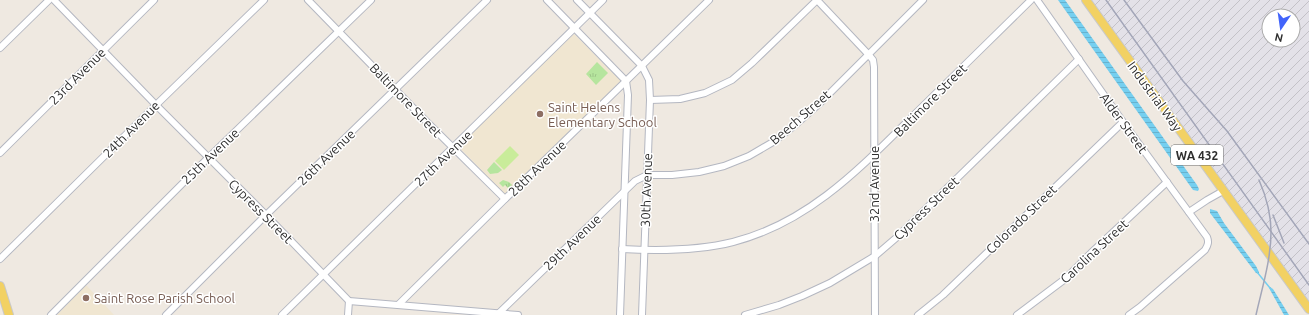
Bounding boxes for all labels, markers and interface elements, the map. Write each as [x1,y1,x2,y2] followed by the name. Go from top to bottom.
[1261,8,1301,48] north arrow
[1273,31,1284,45] text: N
[46,45,108,107] street label: 23rd Avenue
[1125,59,1185,133] street label: Industrial Way
[367,60,445,140] street label: Baltimore Street
[891,61,969,139] street label: Baltimore Street
[767,87,833,147] street label: Beech Street
[1098,90,1150,156] street label: Alder Street
[100,98,162,160] street label: 24th Avenue
[548,100,657,129] place label: Saint Helens Elementary School
[535,109,545,119] marker: Saint Helens Elementary School
[179,125,241,187] street label: 25th Avenue
[295,126,357,188] street label: 26th Avenue
[412,127,474,189] street label: 27th Avenue
[506,137,568,199] street label: 28th Avenue
[1171,145,1223,165] road number: WA 432
[867,146,881,222] street label: 32nd Avenue
[638,153,654,227] street label: 30th Avenue
[891,174,961,242] street label: Cypress Street
[226,176,296,246] street label: Cypress Street
[983,182,1059,256] street label: Colorado Street
[541,211,603,273] street label: 29th Avenue
[1057,216,1131,286] street label: Carolina Street
[94,291,236,305] place label: Saint Rose Parish School
[81,293,91,303] marker: Saint Rose Parish School

